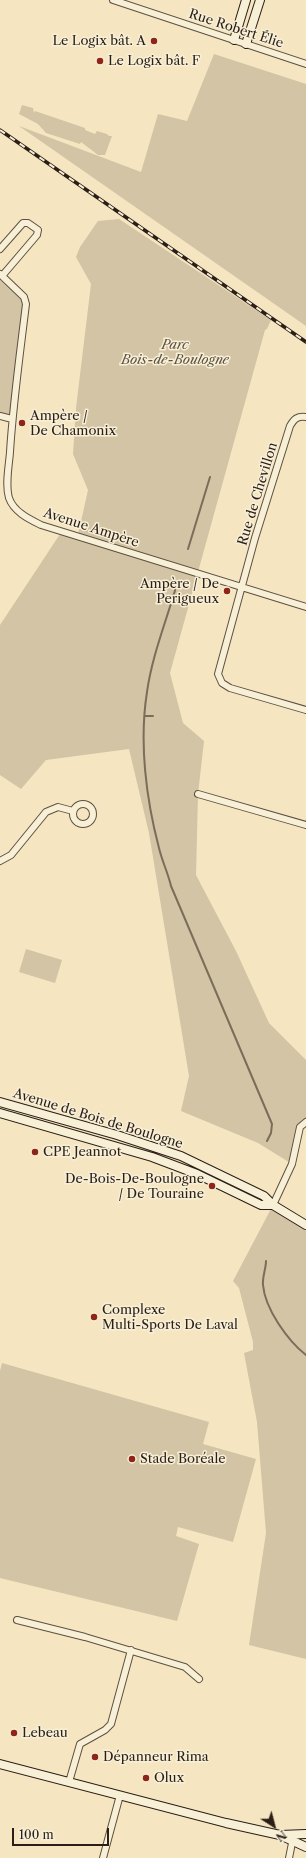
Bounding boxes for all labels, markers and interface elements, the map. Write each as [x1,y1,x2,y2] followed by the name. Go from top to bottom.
[187,6,285,52] street label: Rue Robert Élie
[53,33,146,49] place label: Le Logix bât. A
[149,36,159,46] marker: Le Logix bât. A
[108,53,200,69] place label: Le Logix bât. F
[95,56,105,66] marker: Le Logix bât. F
[121,337,229,368] park label: Parc Bois-de-Boulogne
[30,408,116,439] place label: Ampère / De Chamonix
[17,418,27,428] marker: Ampère / De Chamonix
[235,441,281,547] street label: Rue de Chevillon
[41,505,141,551] street label: Avenue Ampère
[140,576,219,607] place label: Ampère / De Perigueux
[222,586,232,596] marker: Ampère / De Perigueux
[11,1086,185,1152] street label: Avenue de Bois de Boulogne
[43,1144,121,1160] place label: CPE Jeannot
[30,1147,40,1157] marker: CPE Jeannot
[65,1171,204,1202] place label: De-Bois-De-Boulogne / De Touraine
[207,1181,217,1191] marker: De-Bois-De-Boulogne / De Touraine
[102,1302,238,1333] place label: Complexe Multi-Sports De Laval
[89,1312,99,1322] marker: Complexe Multi-Sports De Laval
[140,1451,226,1467] place label: Stade Boréale
[127,1454,137,1464] marker: Stade Boréale
[22,1725,68,1741] place label: Lebeau
[9,1728,19,1738] marker: Lebeau
[103,1749,209,1765] place label: Dépanneur Rima
[90,1752,100,1762] marker: Dépanneur Rima
[154,1770,184,1786] place label: Olux
[141,1773,151,1783] marker: Olux
[254,1806,294,1846] north arrow
[14,1820,111,1846] scale bar
[19,1827,54,1842] text: 100 m
[273,1827,289,1844] text: N

